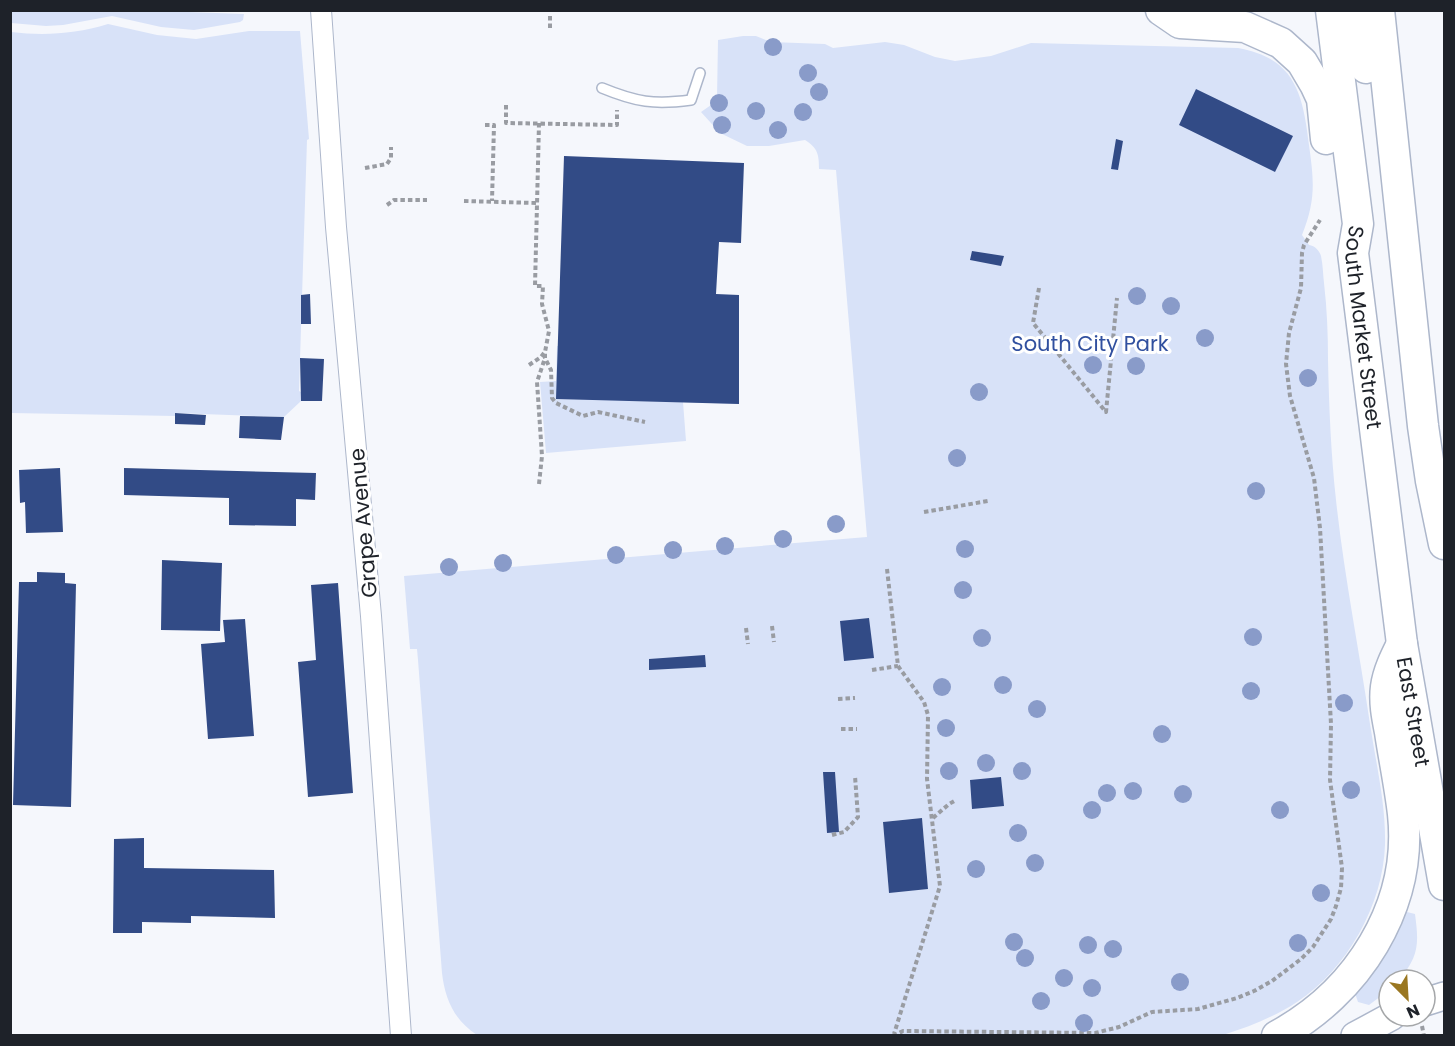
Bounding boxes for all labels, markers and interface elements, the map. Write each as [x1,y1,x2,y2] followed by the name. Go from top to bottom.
[1338,223,1389,431] street label: South Market Street
[1011,329,1169,358] park label: South City Park
[342,447,384,599] street label: Grape Avenue
[1390,655,1438,769] street label: East Street
[1377,968,1437,1028] north arrow
[1403,998,1423,1024] text: N

